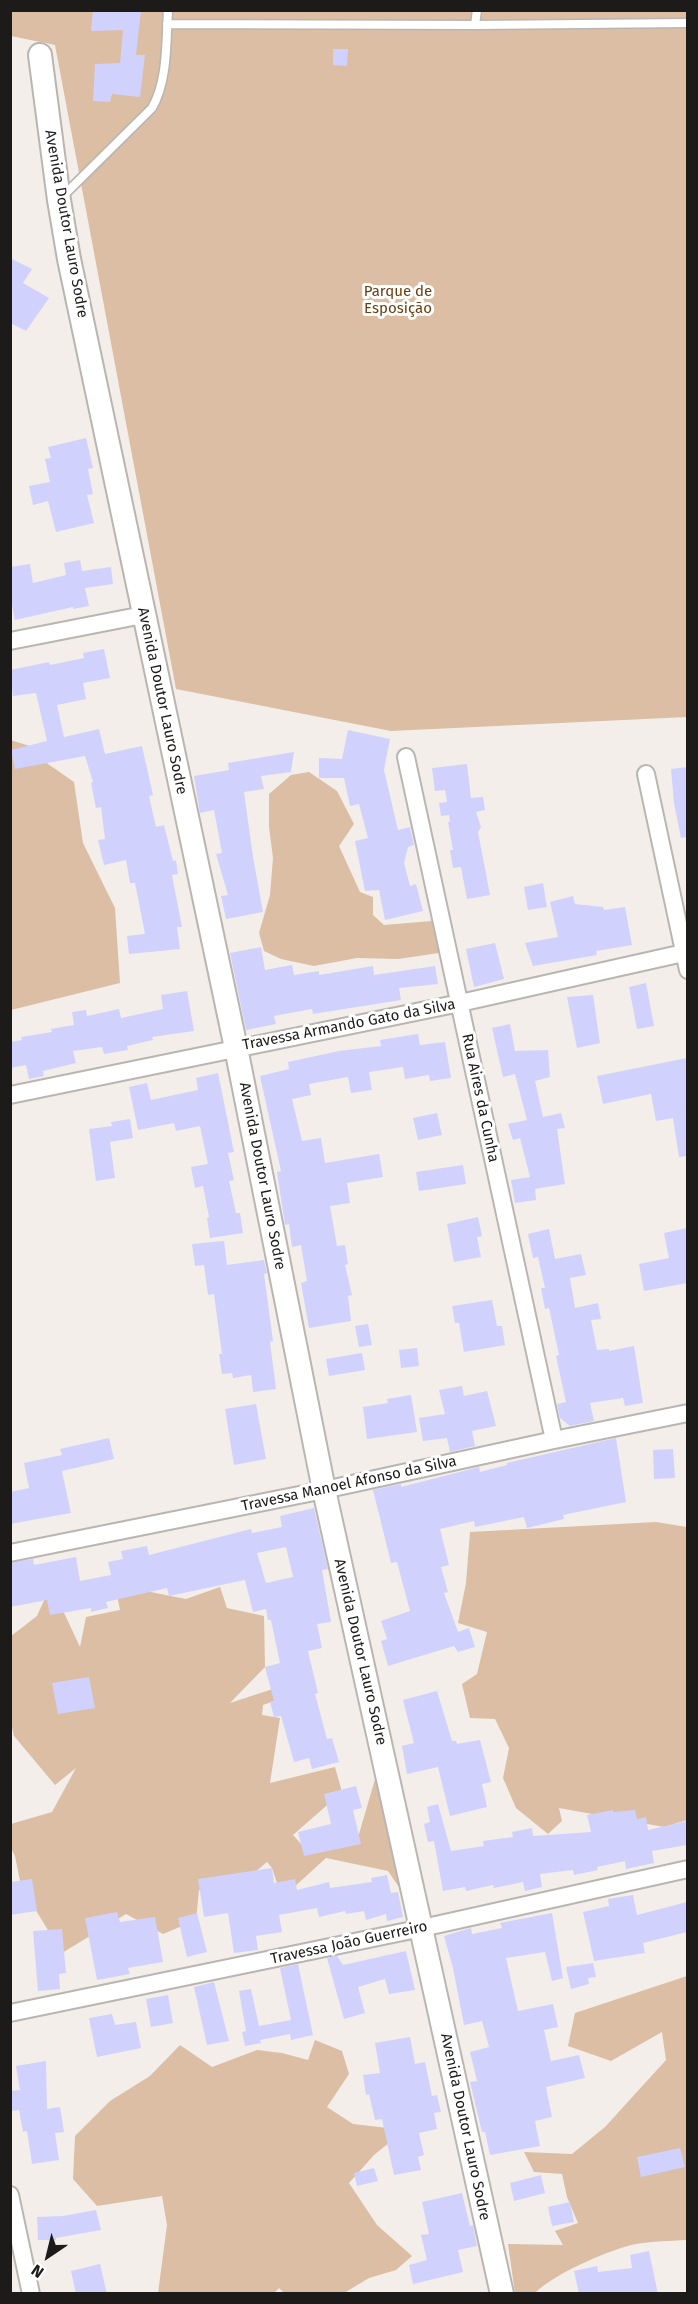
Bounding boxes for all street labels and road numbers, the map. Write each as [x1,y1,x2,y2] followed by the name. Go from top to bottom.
[41,128,91,320] street label: Avenida Doutor Lauro Sodre
[133,606,191,796] street label: Avenida Doutor Lauro Sodre
[241,996,457,1054] street label: Travessa Armando Gato da Silva
[458,1032,502,1164] street label: Rua Aires da Cunha
[235,1081,289,1271] street label: Avenida Doutor Lauro Sodre
[240,1452,458,1516] street label: Travessa Manoel Afonso da Silva
[330,1557,390,1747] street label: Avenida Doutor Lauro Sodre
[269,1918,429,1968] street label: Travessa João Guerreiro
[436,2032,494,2222] street label: Avenida Doutor Lauro Sodre

